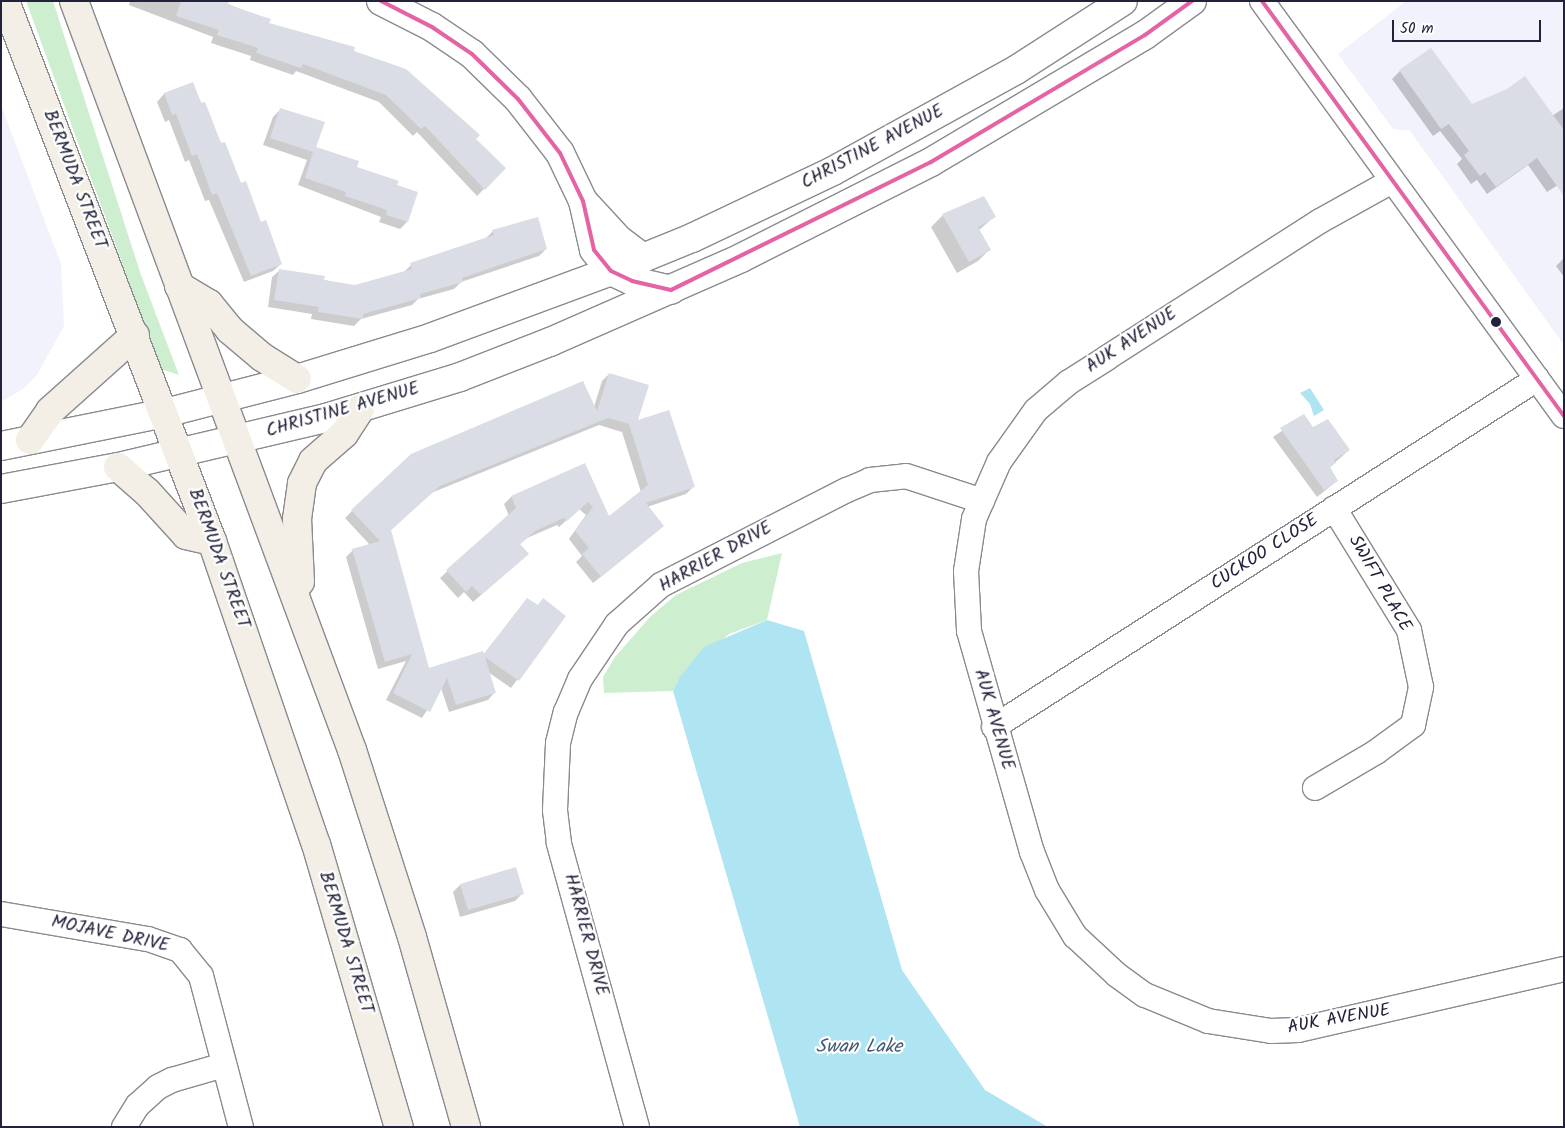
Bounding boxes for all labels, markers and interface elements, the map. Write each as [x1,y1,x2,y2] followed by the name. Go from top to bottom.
[1395,10,1544,42] scale bar
[1400,17,1434,41] text: 50 m
[798,101,948,195] street label: CHRISTINE AVENUE
[37,107,111,253] street label: BERMUDA STREET
[1082,304,1182,378] street label: AUK AVENUE
[1491,317,1501,327] unlabelled marker
[264,379,422,443] street label: CHRISTINE AVENUE
[183,486,253,632] street label: BERMUDA STREET
[1207,510,1323,596] street label: CUCKOO CLOSE
[656,518,776,598] street label: HARRIER DRIVE
[1343,532,1415,636] street label: SWIFT PLACE
[968,667,1018,773] street label: AUK AVENUE
[313,869,377,1017] street label: BERMUDA STREET
[558,872,612,998] street label: HARRIER DRIVE
[49,912,171,958] street label: MOJAVE DRIVE
[1286,1000,1392,1040] street label: AUK AVENUE
[816,1037,902,1059] water label: Swan Lake

